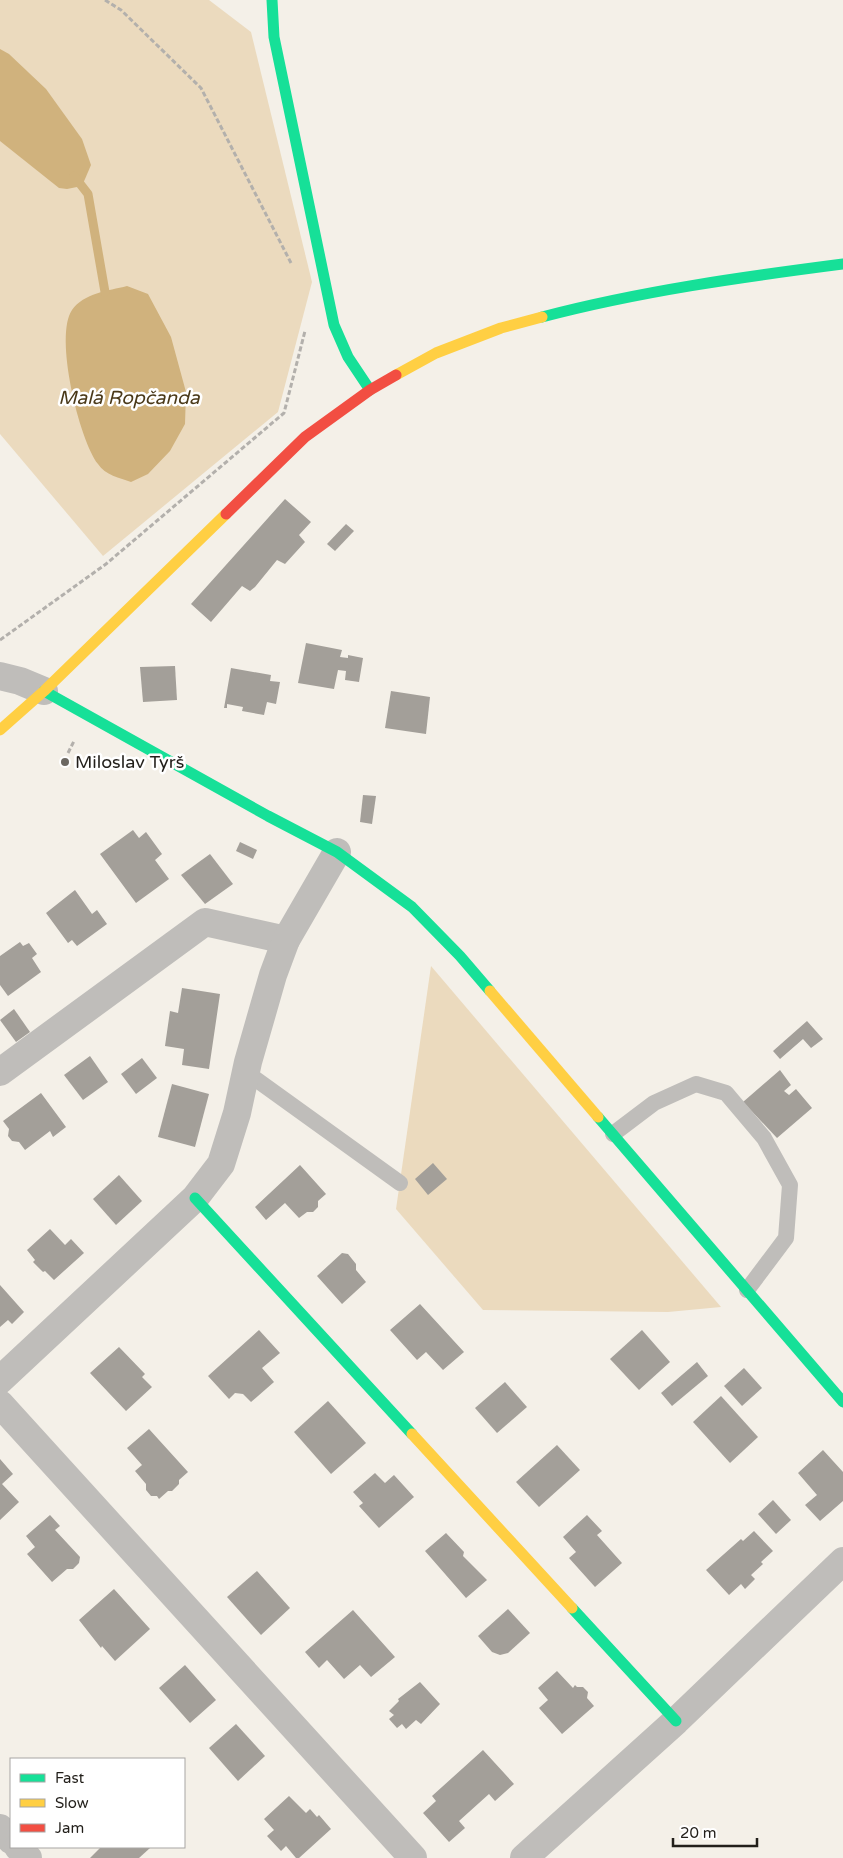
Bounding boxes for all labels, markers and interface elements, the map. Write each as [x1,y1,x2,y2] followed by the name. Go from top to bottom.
[58,387,201,409] water label: Malá Ropčanda
[75,751,184,773] place label: Miloslav Tyrš
[59,756,71,768] marker: Miloslav Tyrš
[10,1758,185,1848] legend
[55,1769,85,1787] text: Fast
[55,1794,89,1812] text: Slow
[673,1816,757,1848] scale bar
[55,1819,84,1837] text: Jam
[680,1824,717,1842] text: 20 m

